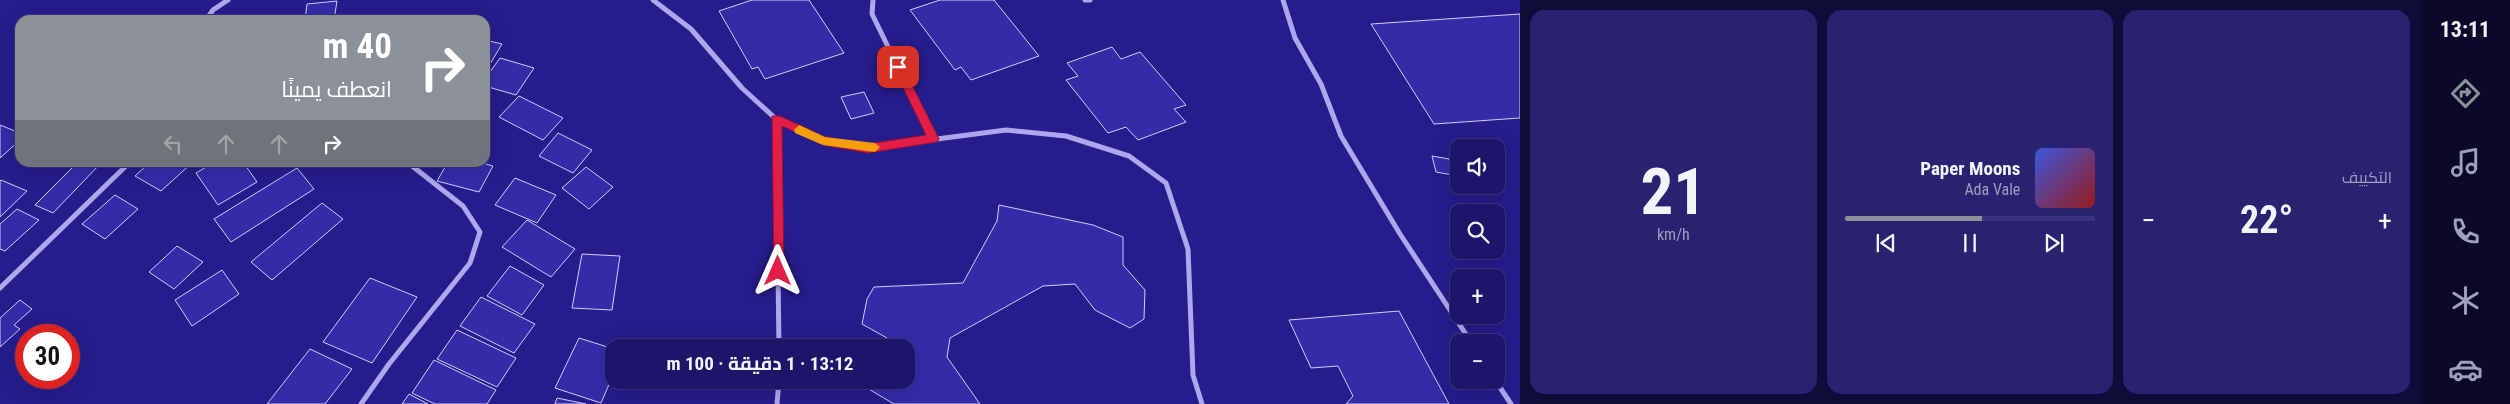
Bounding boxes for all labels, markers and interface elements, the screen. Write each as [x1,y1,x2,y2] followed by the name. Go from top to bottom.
[2440,17,2490,42] text: 13:11
[323,26,392,67] text: 40 m
[410,35,475,100] icon: right
[877,46,919,88] pin
[884,53,912,81] icon: arrive
[2448,76,2483,111] icon: directions
[281,77,392,102] text: انعطف يمينًا
[159,130,187,158] icon: left
[212,130,240,158] icon: ahead
[265,130,293,158] icon: ahead
[318,130,346,158] icon: right
[1450,139,1505,389] map controls
[1450,139,1505,194] button: sound
[2448,145,2483,180] icon: music
[1641,154,1706,230] text: 21
[1920,157,2020,180] text: Paper Moons
[2342,168,2392,187] text: التكييف
[1964,180,2020,199] text: Ada Vale
[2240,198,2293,242] text: 22°
[1450,204,1505,259] button: search
[2141,204,2155,237] text: −
[2378,204,2392,237] text: +
[2448,214,2483,249] icon: phone
[1657,225,1690,244] text: km/h
[1872,229,1900,257] icon: previous
[1956,229,1984,257] icon: pause
[2040,229,2068,257] icon: next
[751,244,803,296] position arrow
[1450,269,1505,324] button: +
[2448,283,2483,318] icon: climate
[15,324,80,389] speed limit sign: 30
[1450,334,1505,389] button: −
[667,352,853,375] text: 13:12 · 1 دقيقة · 100 m
[2448,352,2483,387] icon: car

